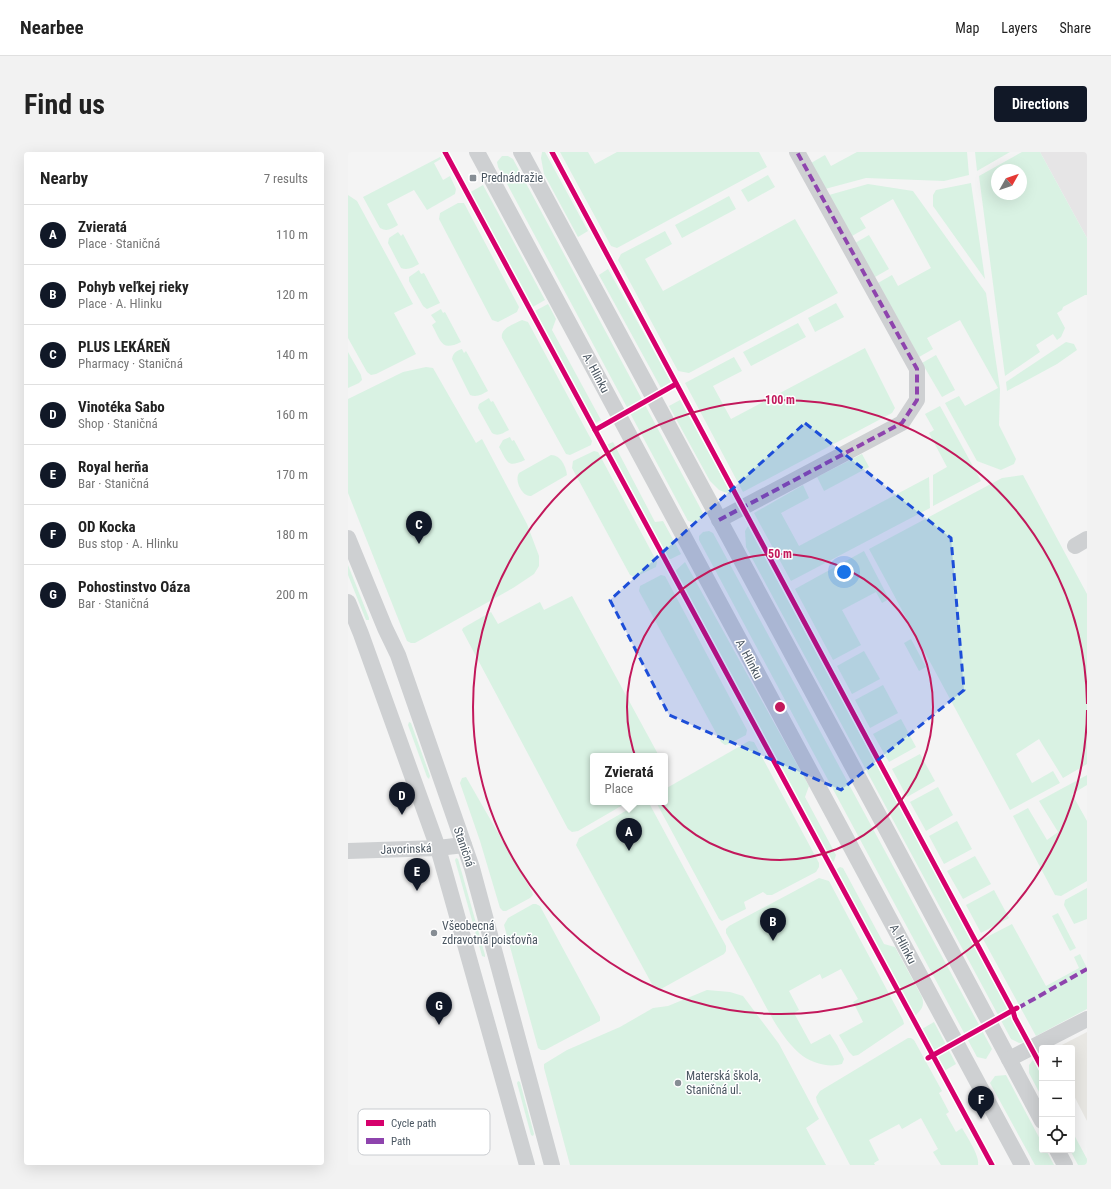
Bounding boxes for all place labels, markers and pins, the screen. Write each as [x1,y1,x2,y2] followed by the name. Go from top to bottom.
[481,171,543,185] place label: Prednádražie
[468,173,478,183] marker: Prednádražie
[406,511,432,544] pin: C
[773,700,787,714] centre of rings
[389,782,415,815] pin: D
[616,818,642,851] pin: A
[404,858,430,891] pin: E
[760,908,786,941] pin: B
[442,919,538,947] place label: Všeobecná zdravotná poisťovňa
[429,928,439,938] marker: Všeobecná zdravotná poisťovňa
[426,992,452,1025] pin: G
[686,1069,761,1097] place label: Materská škola, Staničná ul.
[673,1078,683,1088] marker: Materská škola, Staničná ul.
[968,1086,994,1119] pin: F

